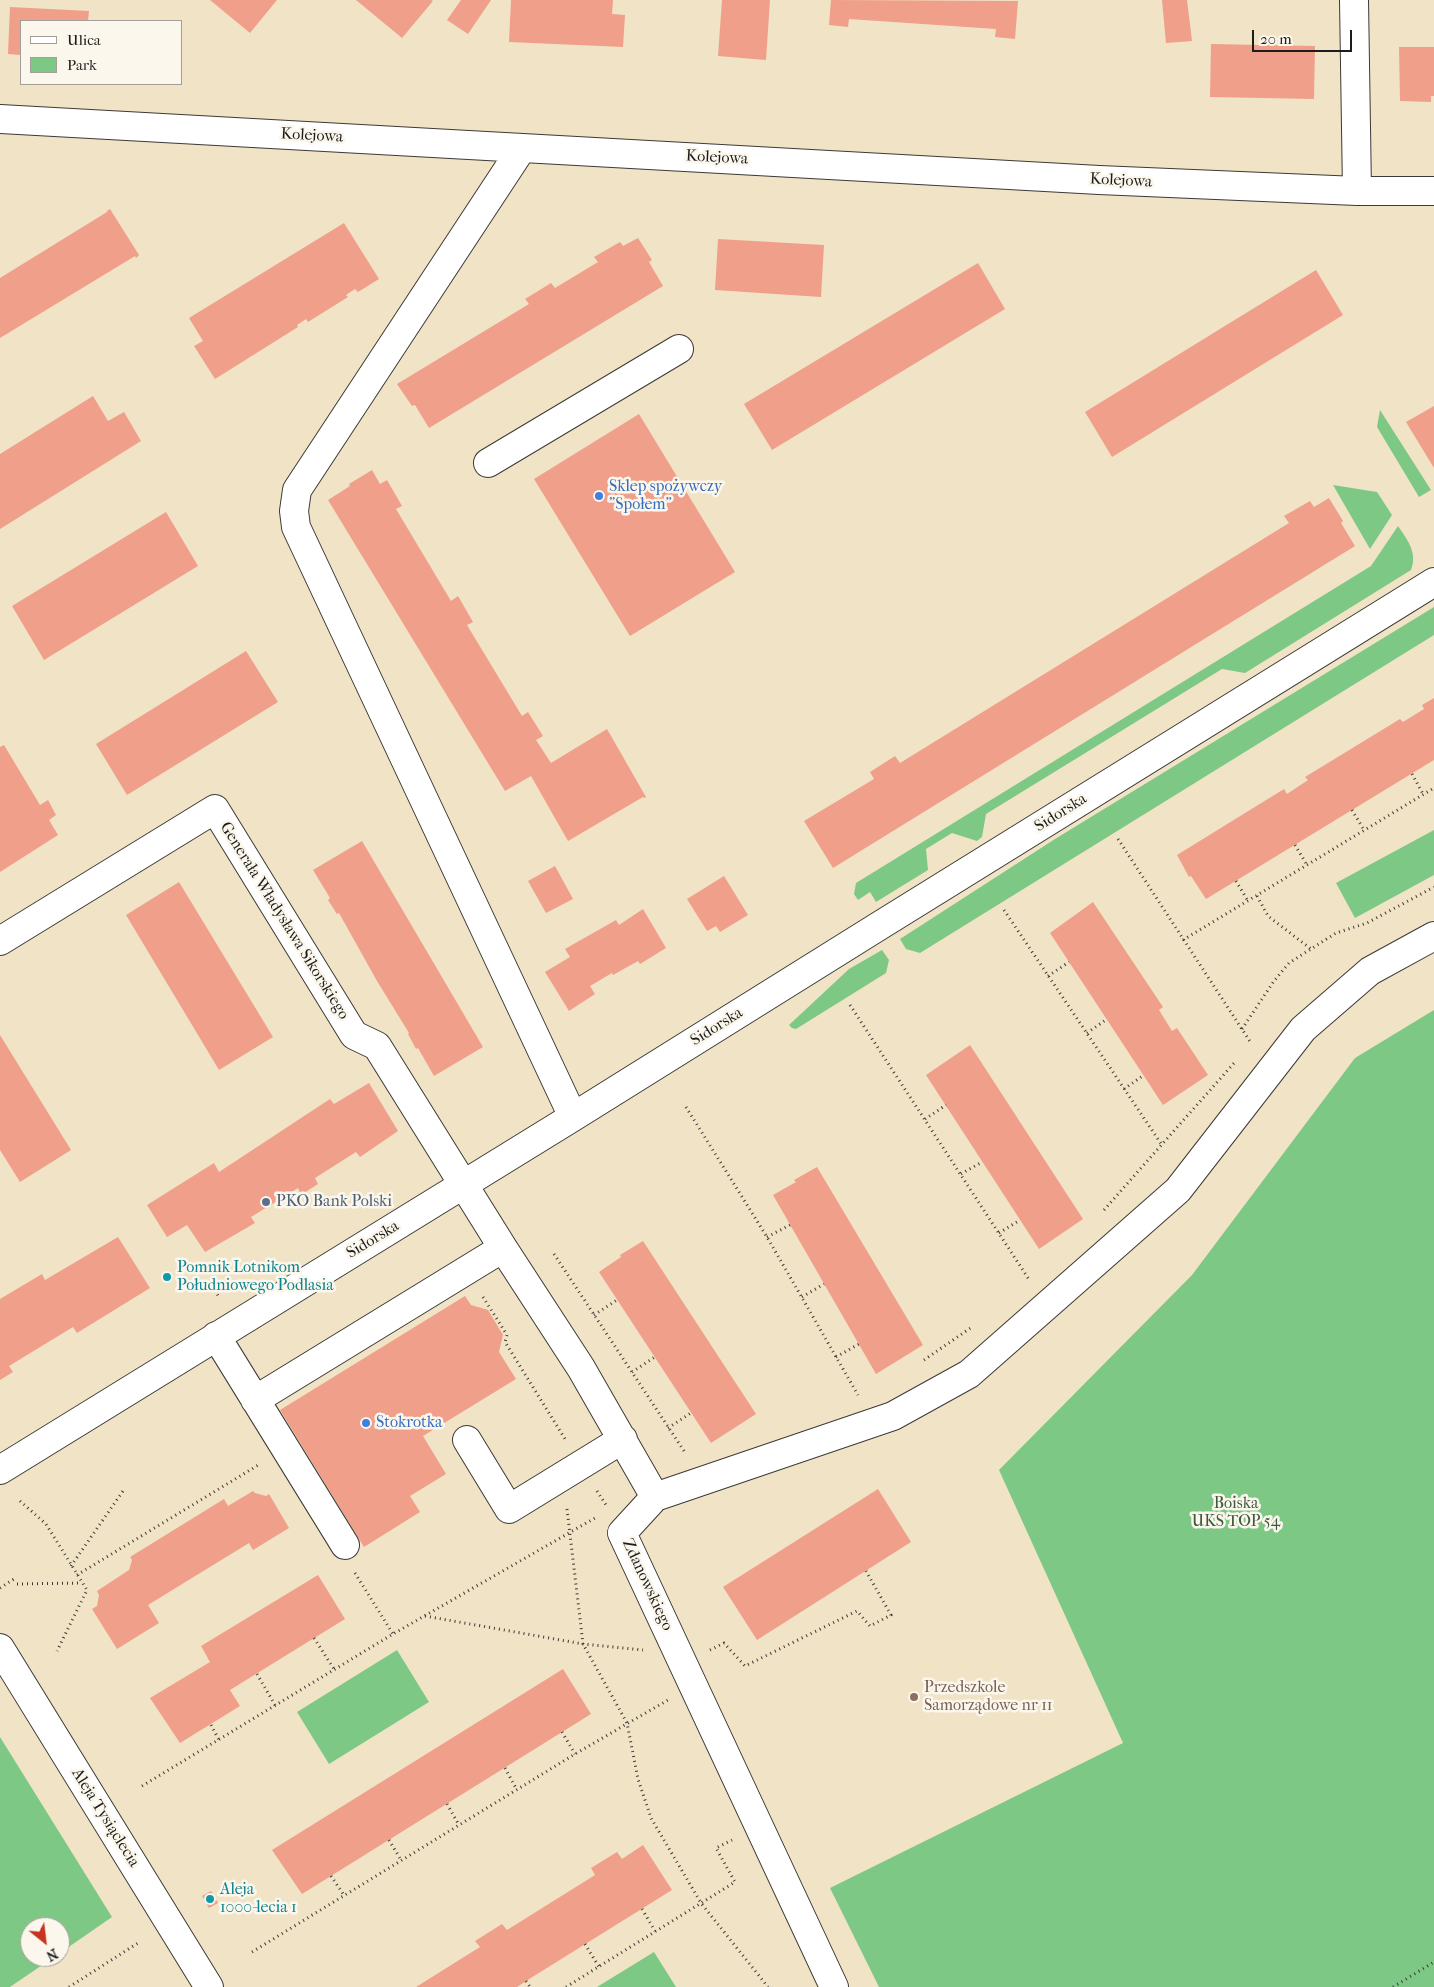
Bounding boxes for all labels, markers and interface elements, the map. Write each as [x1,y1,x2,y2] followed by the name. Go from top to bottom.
[20,20,182,85] legend
[1254,20,1354,52] scale bar
[1260,30,1292,48] text: 20 m
[67,31,101,49] text: Ulica
[67,56,97,74] text: Park
[280,125,344,147] street label: Kolejowa
[685,147,749,169] street label: Kolejowa
[1089,170,1153,192] street label: Kolejowa
[609,477,722,515] place label: Sklep spożywczy "Społem"
[593,490,605,502] marker: Sklep spożywczy "Społem"
[1031,790,1091,836] street label: Sidorska
[215,819,353,1023] street label: Generała Władysława Sikorskiego
[687,1004,747,1050] street label: Sidorska
[276,1192,392,1212] place label: PKO Bank Polski
[260,1196,272,1208] marker: PKO Bank Polski
[343,1217,403,1263] street label: Sidorska
[177,1258,334,1296] place label: Pomnik Lotnikom Południowego Podlasia
[161,1271,173,1283] marker: Pomnik Lotnikom Południowego Podlasia
[376,1413,442,1433] place label: Stokrotka
[360,1417,372,1429] marker: Stokrotka
[1192,1494,1280,1532] park label: Boiska UKS TOP 54
[617,1536,677,1634] street label: Zdanowskiego
[924,1678,1053,1716] place label: Przedszkole Samorządowe nr 11
[908,1691,920,1703] marker: Przedszkole Samorządowe nr 11
[67,1765,143,1871] street label: Aleja Tysiąclecia
[220,1880,297,1918] place label: Aleja 1000-lecia 1
[204,1893,216,1905] marker: Aleja 1000-lecia 1
[20,1917,70,1967] north arrow
[43,1945,61,1965] text: N

